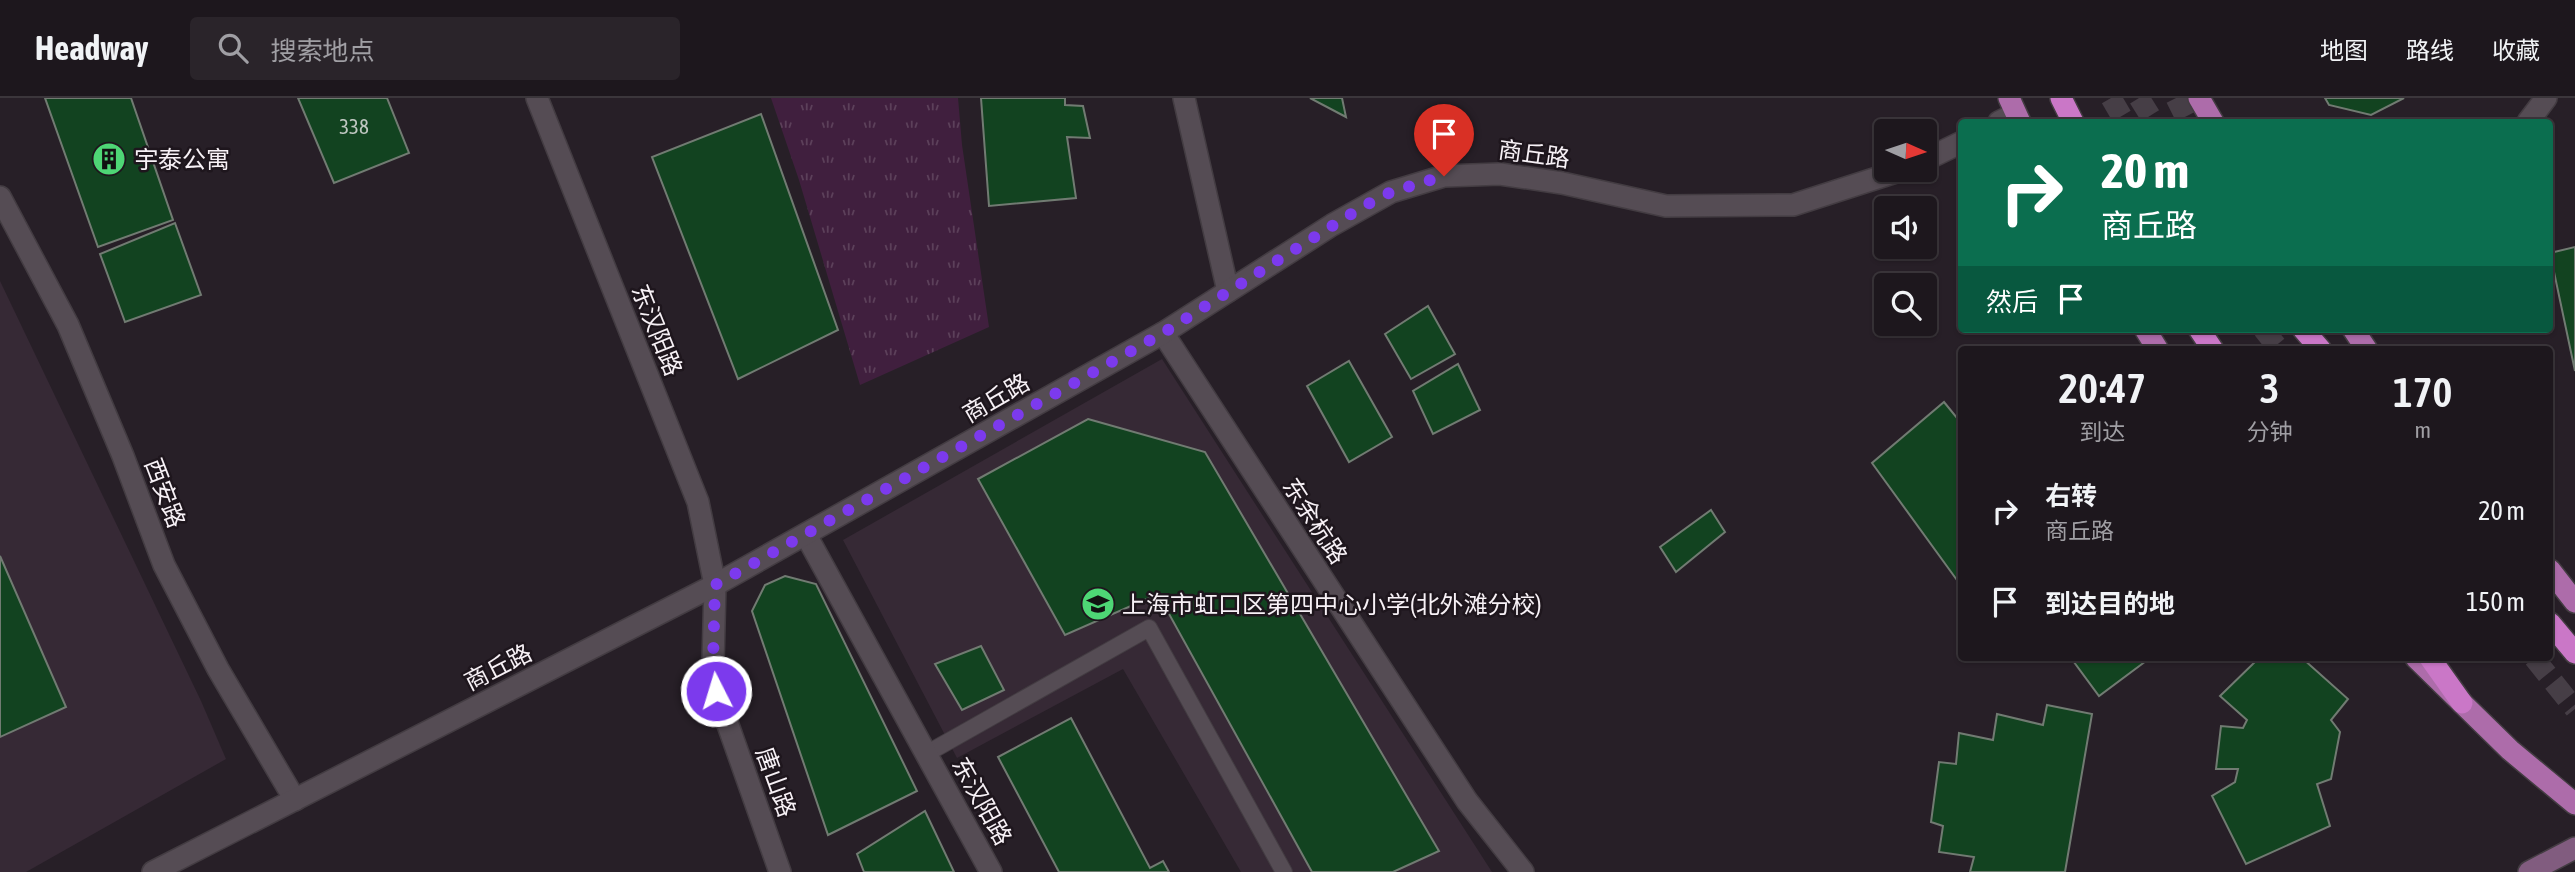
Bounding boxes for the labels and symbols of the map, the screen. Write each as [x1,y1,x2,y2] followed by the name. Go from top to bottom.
[1414,104,1474,176] pin
[339,114,369,138] house number: 338
[1874,119,1937,182] north arrow
[1496,136,1572,172] street label: 商丘路
[90,140,128,178] building icon: 宇泰公寓
[134,146,230,173] place label: 宇泰公寓
[627,280,687,380] street label: 东汉阳路
[958,368,1034,428] street label: 商丘路
[139,455,191,531] street label: 西安路
[1278,473,1352,569] street label: 东余杭路
[1079,585,1117,623] school or university icon: 上海市虹口区第四中心小学(北外滩分校)
[1122,591,1542,618] place label: 上海市虹口区第四中心小学(北外滩分校)
[460,639,536,695] street label: 商丘路
[679,654,753,728] position arrow
[751,744,801,820] street label: 唐山路
[947,752,1017,850] street label: 东汉阳路

